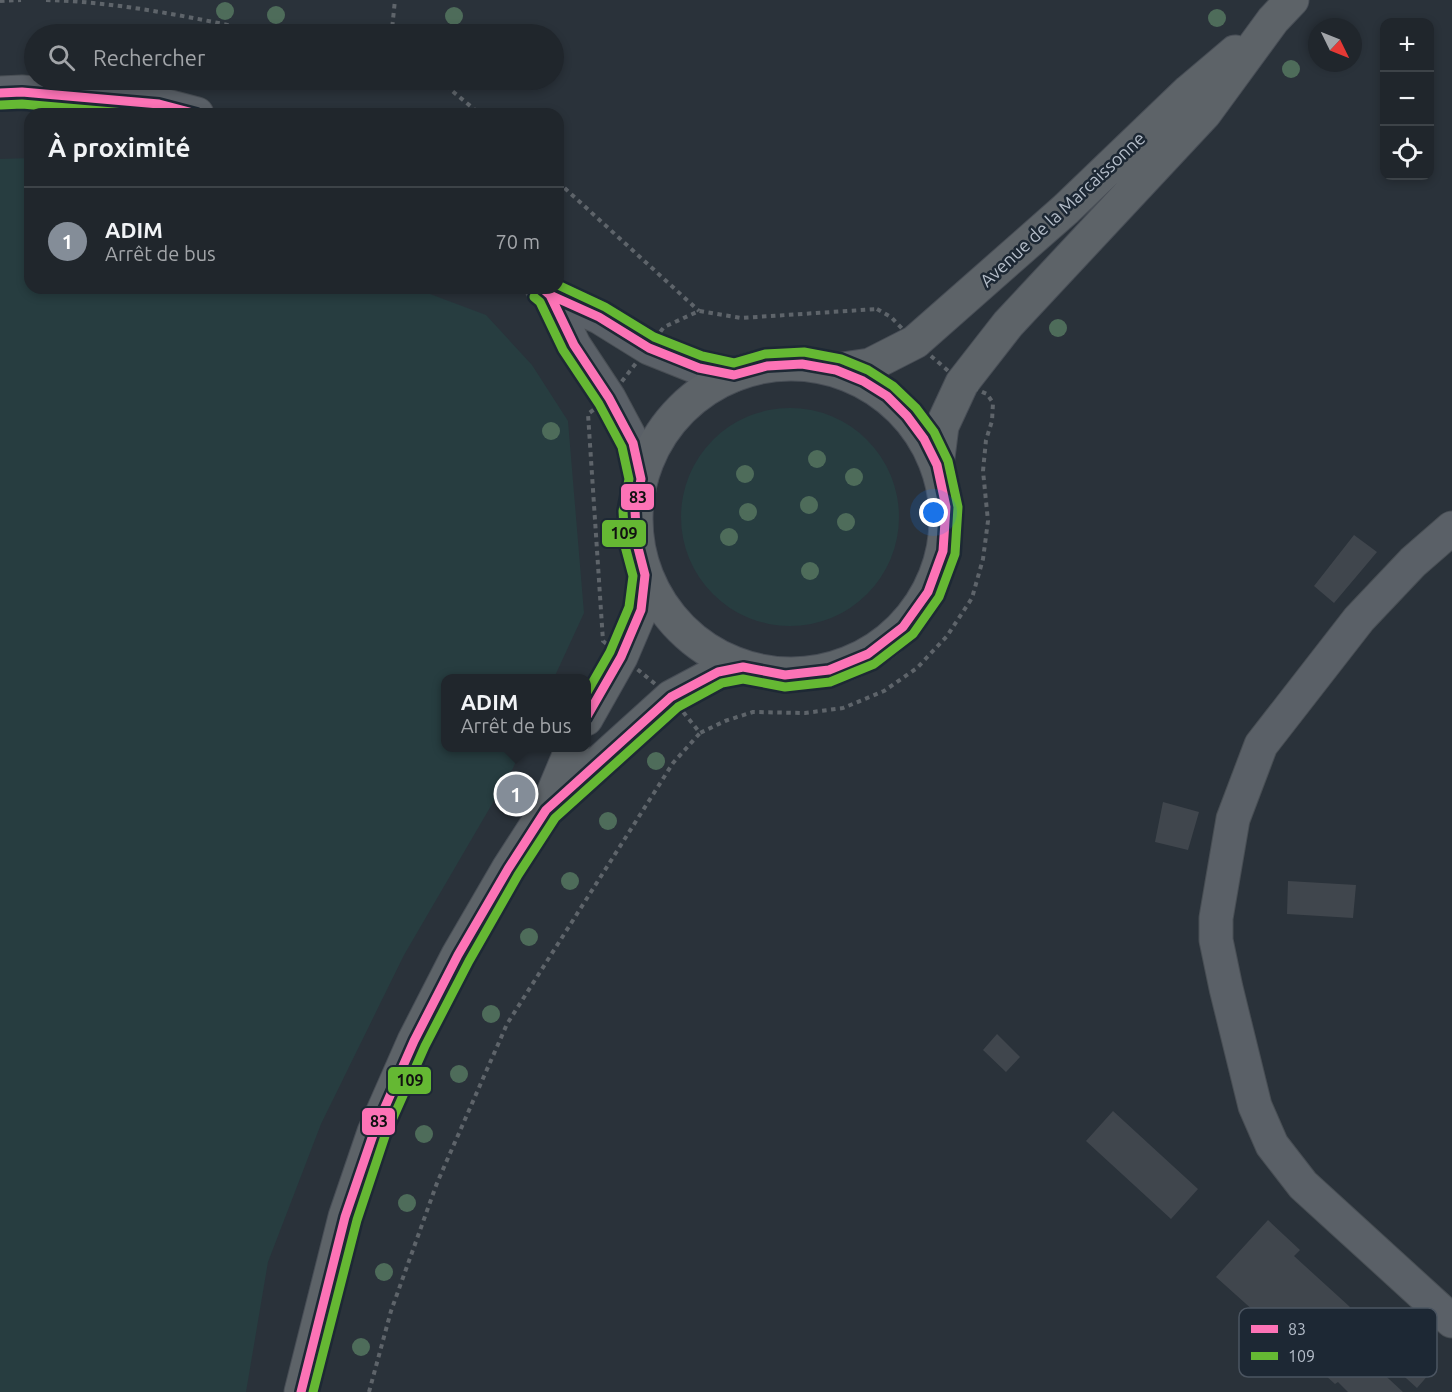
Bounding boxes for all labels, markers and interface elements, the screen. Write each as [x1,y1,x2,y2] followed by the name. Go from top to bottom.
[1308,18,1362,72] north arrow
[1380,18,1434,180] map controls
[1380,18,1434,72] button: +
[24,24,564,90] search box
[45,41,78,74] icon: search
[93,45,205,70] text: Rechercher
[1380,72,1434,126] button: −
[1380,126,1434,180] button: locate
[976,127,1148,291] street label: Avenue de la Marcaissonne
[48,133,190,162] text: À proximité
[105,217,163,242] text: ADIM
[62,230,73,253] text: 1
[496,230,540,253] text: 70 m
[105,242,216,265] text: Arrêt de bus
[620,483,655,511] line badge: 83
[629,488,647,506] text: 83
[919,498,948,527] your location
[601,519,647,548] line badge: 109
[610,524,638,542] text: 109
[441,674,591,752] popup
[461,689,518,714] text: ADIM
[461,714,571,737] text: Arrêt de bus
[496,772,536,816] pin: 1
[387,1066,432,1095] line badge: 109
[396,1071,424,1089] text: 109
[361,1107,396,1136] line badge: 83
[370,1112,388,1130] text: 83
[1239,1308,1437,1377] legend
[1288,1320,1306,1338] text: 83
[1288,1347,1315,1365] text: 109

